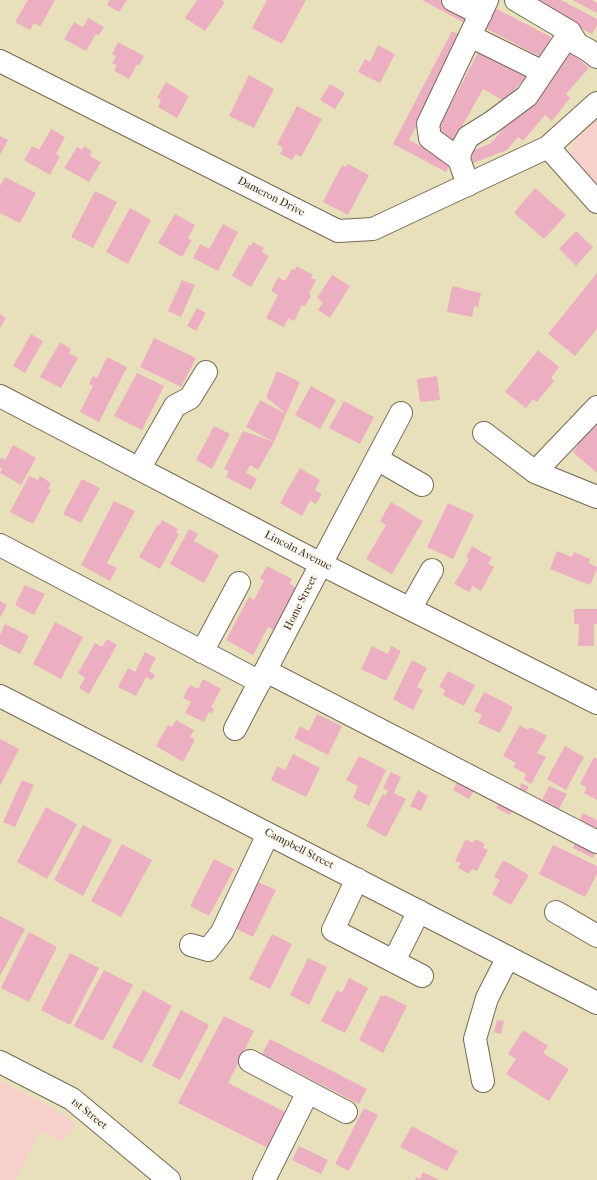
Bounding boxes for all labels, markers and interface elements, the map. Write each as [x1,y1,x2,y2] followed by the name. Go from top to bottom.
[235,174,307,220] street label: Dameron Drive
[262,528,334,574] street label: Lincoln Avenue
[281,573,321,633] street label: Home Street
[262,826,336,872] street label: Campbell Street
[68,1095,110,1133] street label: 1st Street

